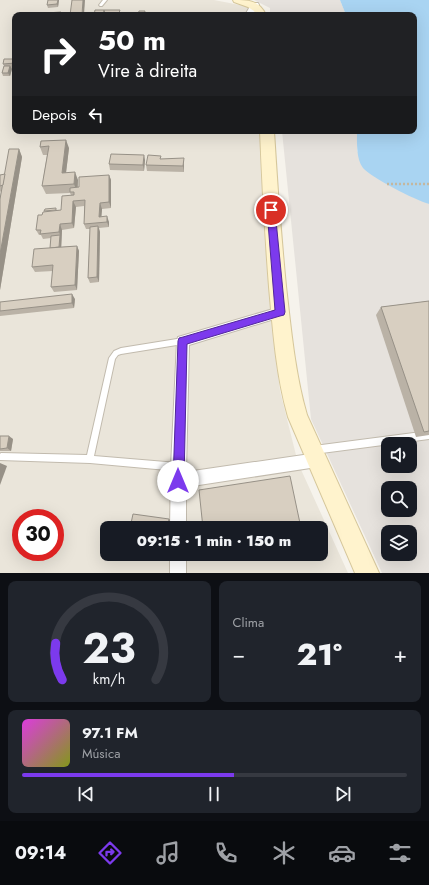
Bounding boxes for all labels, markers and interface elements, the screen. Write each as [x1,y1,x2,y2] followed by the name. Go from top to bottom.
[98,20,166,61] text: 50 m
[32,28,84,80] icon: right
[98,58,197,84] text: Vire à direita
[32,104,77,126] text: Depois
[85,104,107,126] icon: left
[254,193,288,227] pin
[260,199,282,221] icon: arrive
[381,437,417,561] map controls
[381,437,417,473] button: sound
[157,460,199,502] position arrow
[381,481,417,517] button: search
[12,509,64,561] speed limit sign: 30
[381,525,417,561] button: layers
[137,530,291,552] text: 09:15 · 1 min · 150 m
[233,613,264,632] text: Clima
[83,617,136,678] text: 23
[297,633,342,676] text: 21°
[233,638,245,670] text: −
[393,638,407,670] text: +
[93,668,125,688] text: km/h
[82,722,138,744] text: 97.1 FM
[82,744,120,763] text: Música
[75,783,97,805] icon: previous
[203,783,225,805] icon: pause
[332,783,354,805] icon: next
[96,839,124,867] icon: directions
[154,839,182,867] icon: music
[212,839,240,867] icon: phone
[270,839,298,867] icon: climate
[328,839,356,867] icon: car
[386,839,414,867] icon: filters
[15,840,66,866] text: 09:14

